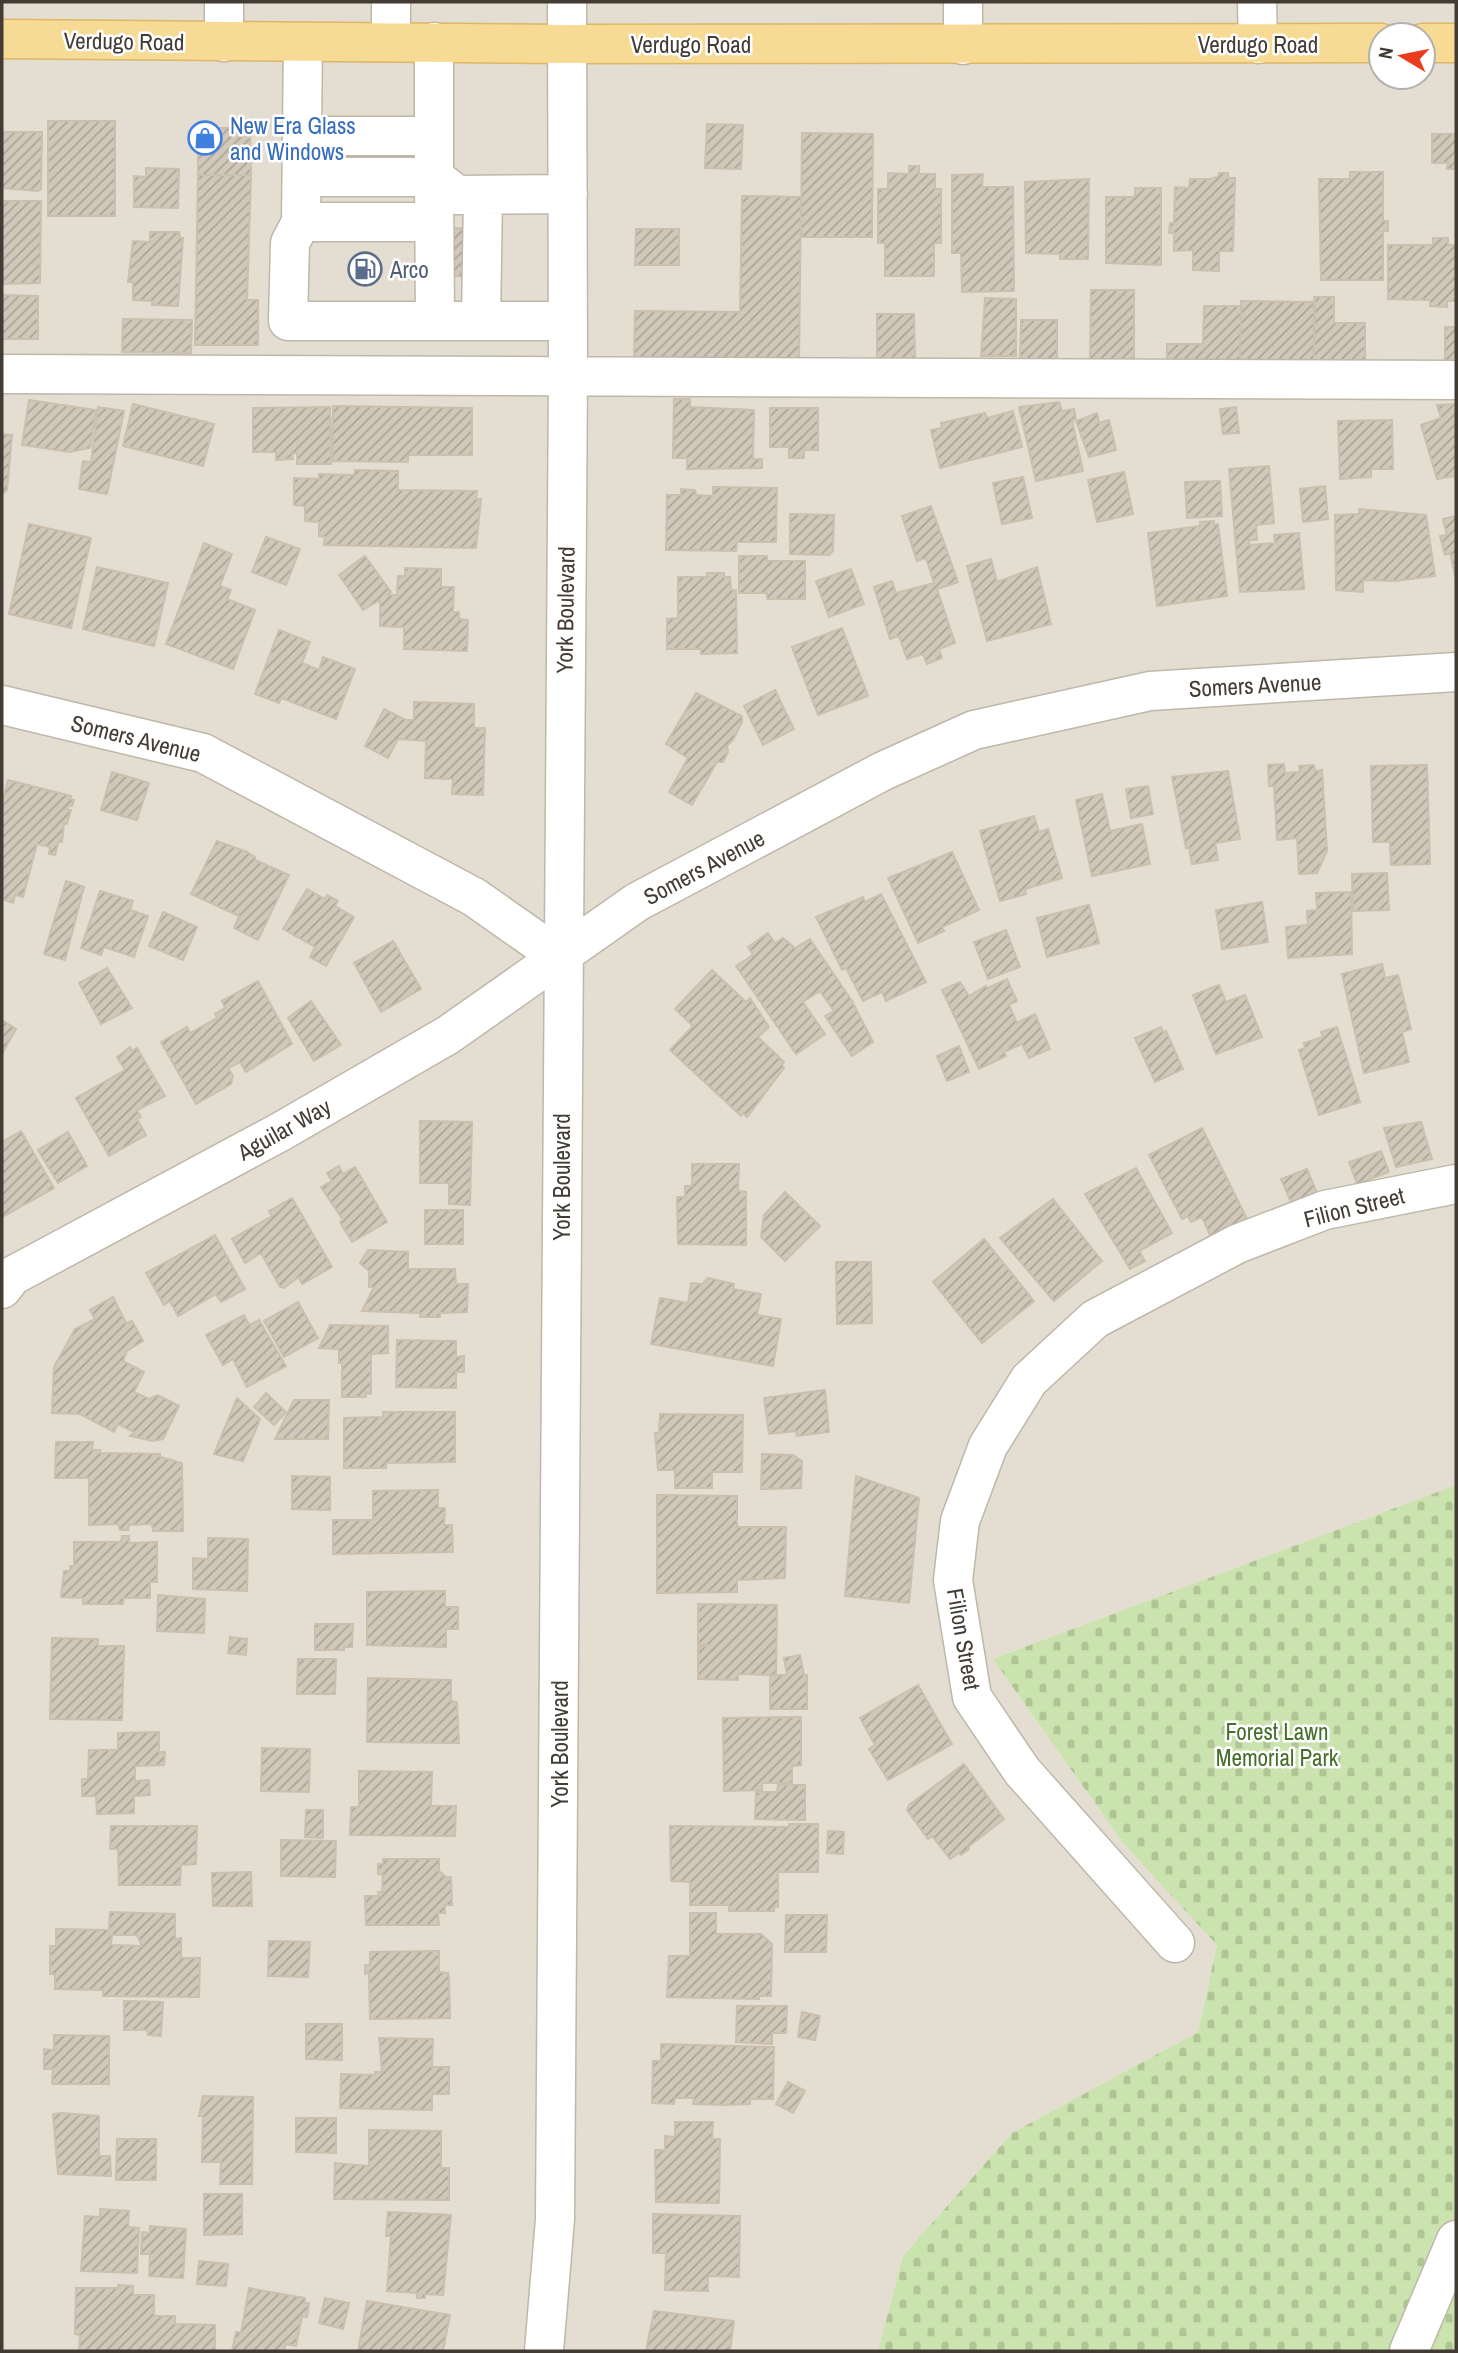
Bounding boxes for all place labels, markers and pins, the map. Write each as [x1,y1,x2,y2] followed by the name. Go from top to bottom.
[230,110,356,167] place label: New Era Glass and Windows
[186,119,224,157] shop icon: New Era Glass and Windows
[346,250,384,288] fuel station icon: Arco
[389,254,429,285] place label: Arco

